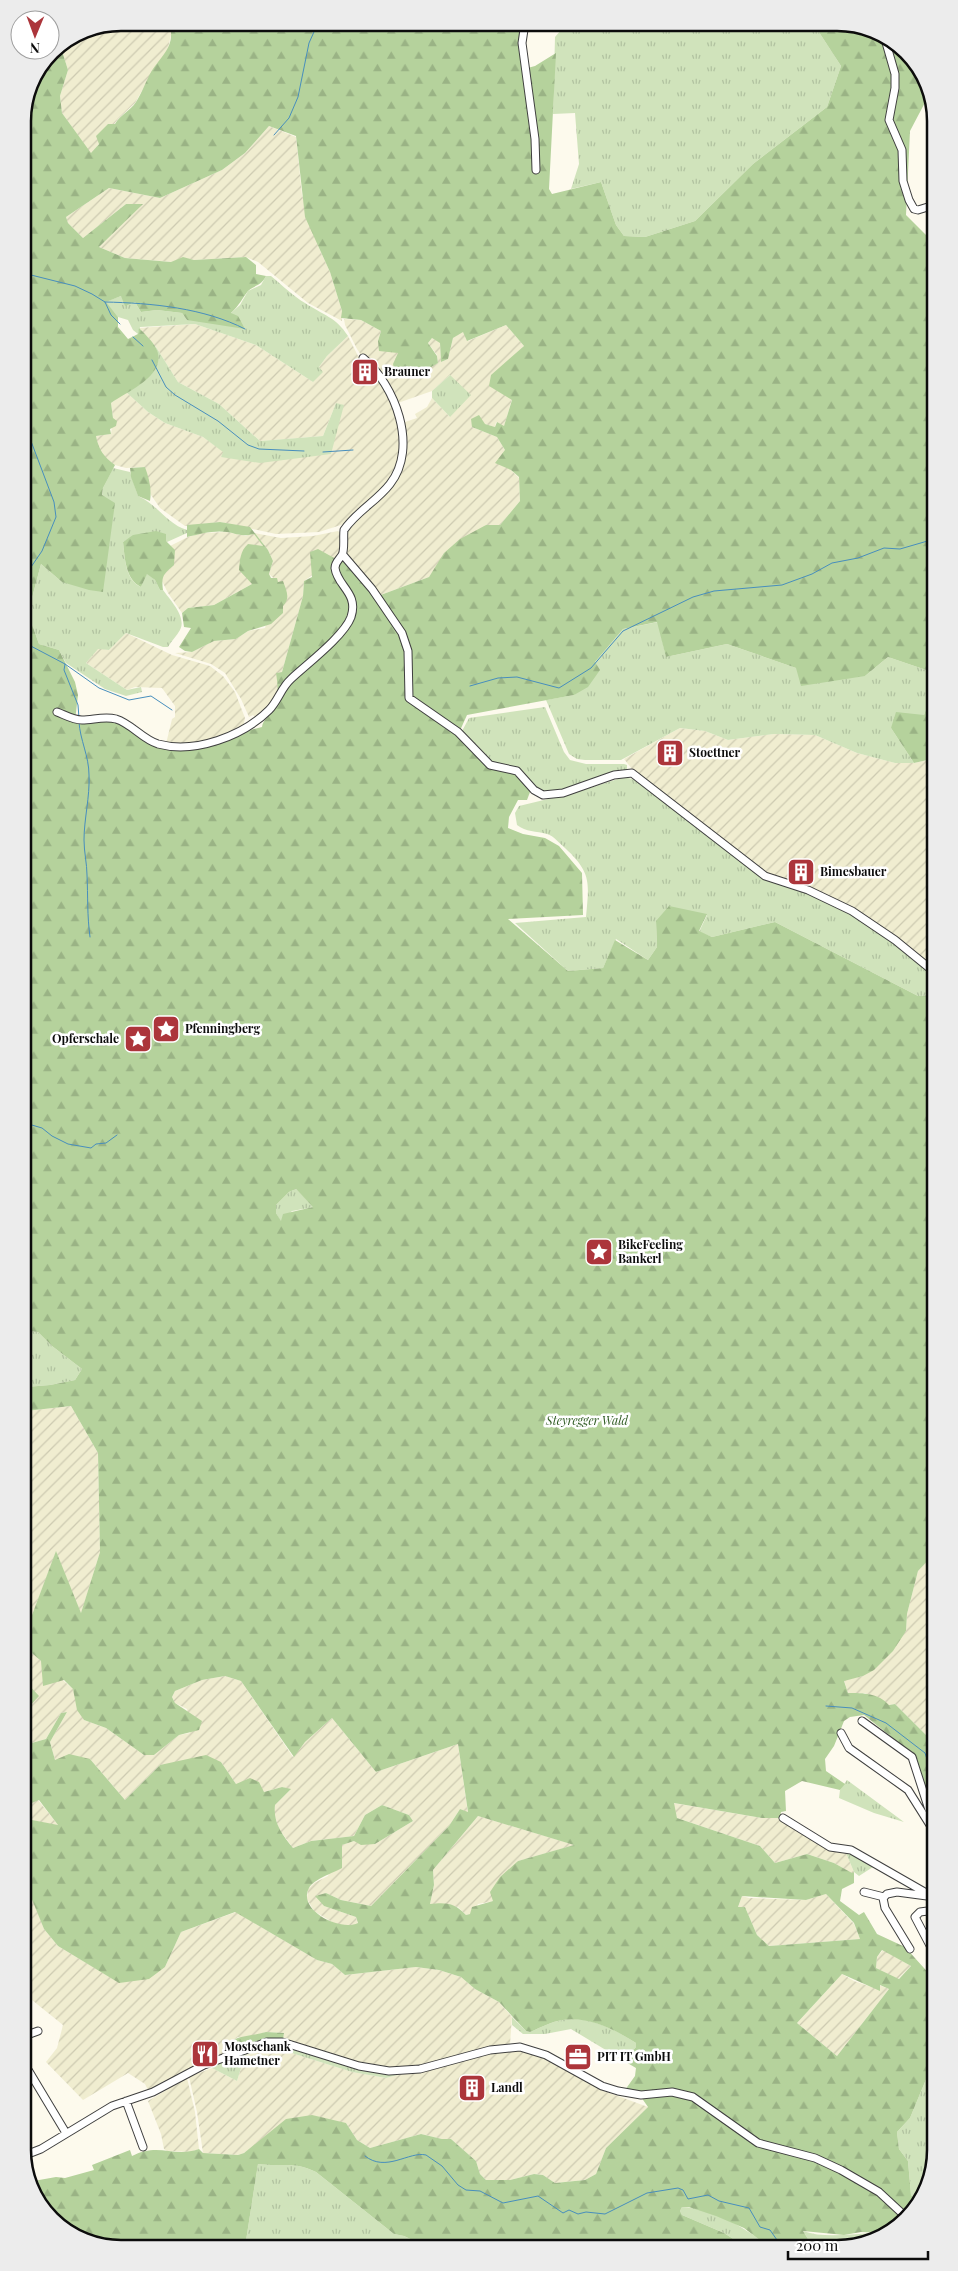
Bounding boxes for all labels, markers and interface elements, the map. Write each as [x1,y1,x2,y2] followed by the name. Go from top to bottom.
[10,10,60,60] north arrow
[30,39,40,58] text: N
[350,357,380,387] building icon: Brauner
[384,363,430,379] place label: Brauner
[655,738,685,768] building icon: Stoettner
[689,744,740,760] place label: Stoettner
[786,857,816,887] building icon: Bimesbauer
[820,863,887,879] place label: Bimesbauer
[151,1014,181,1044] place icon: Pfenningberg
[185,1020,260,1036] place label: Pfenningberg
[123,1024,153,1054] place icon: Opferschale
[52,1030,119,1046] place label: Opferschale
[618,1236,683,1266] place label: BikeFeeling Bankerl
[584,1237,614,1267] place icon: BikeFeeling Bankerl
[545,1412,629,1428] park label: Steyregger Wald
[224,2038,292,2068] place label: Mostschank Hametner
[190,2039,220,2069] restaurant icon: Mostschank Hametner
[563,2042,593,2072] office icon: PIT IT GmbH
[597,2048,671,2064] place label: PIT IT GmbH
[457,2073,487,2103] building icon: Landl
[491,2079,523,2095] place label: Landl
[788,2228,928,2260] scale bar
[796,2235,839,2255] text: 200 m

